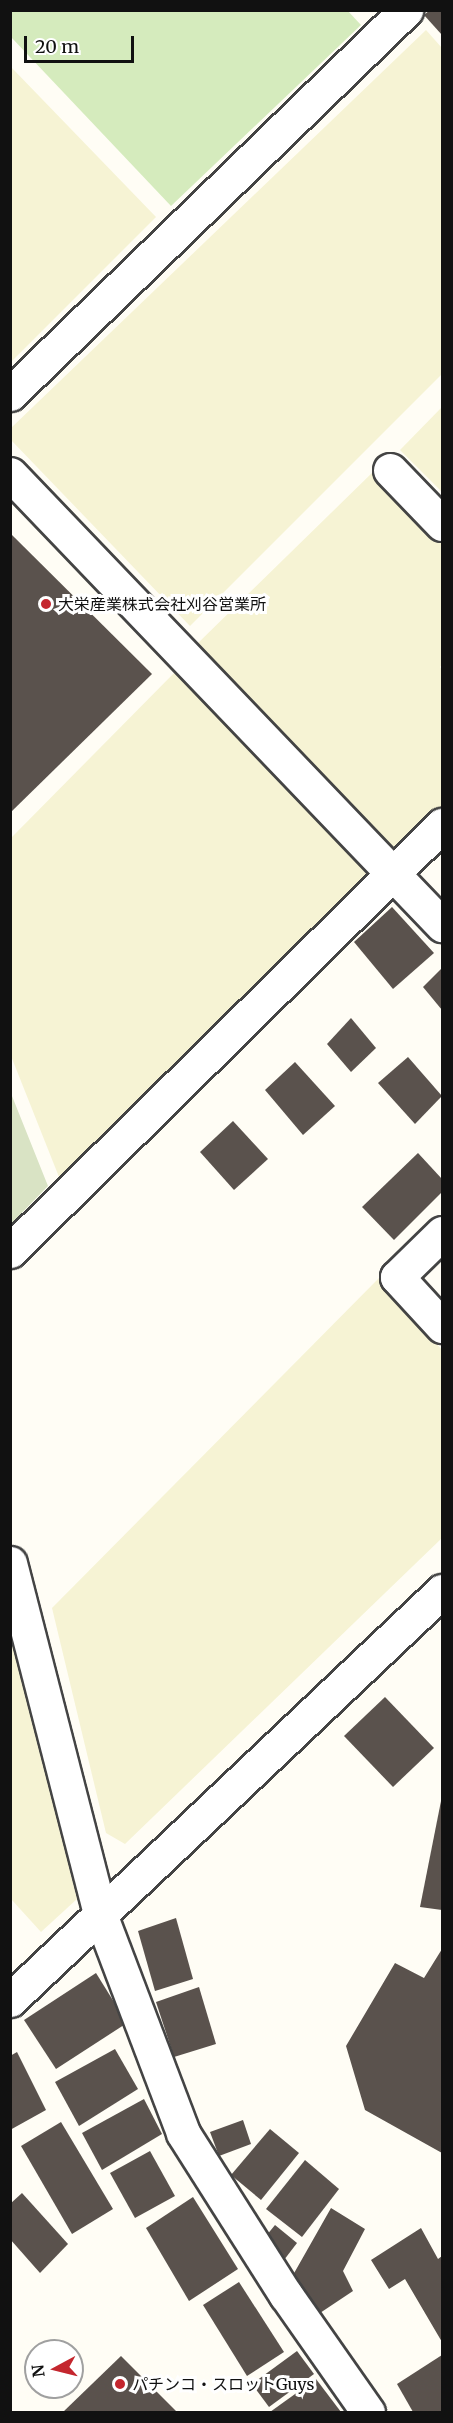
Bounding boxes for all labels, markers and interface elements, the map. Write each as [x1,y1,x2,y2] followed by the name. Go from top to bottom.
[27,24,136,62] scale bar
[35,35,79,58] text: 20 m
[58,594,266,614] place label: 大栄産業株式会社刈谷営業所
[39,597,53,611] marker: 大栄産業株式会社刈谷営業所
[24,2339,84,2399] north arrow
[27,2363,49,2378] text: N
[132,2374,314,2394] place label: パチンコ・スロットGuys
[113,2377,127,2391] marker: パチンコ・スロットGuys

